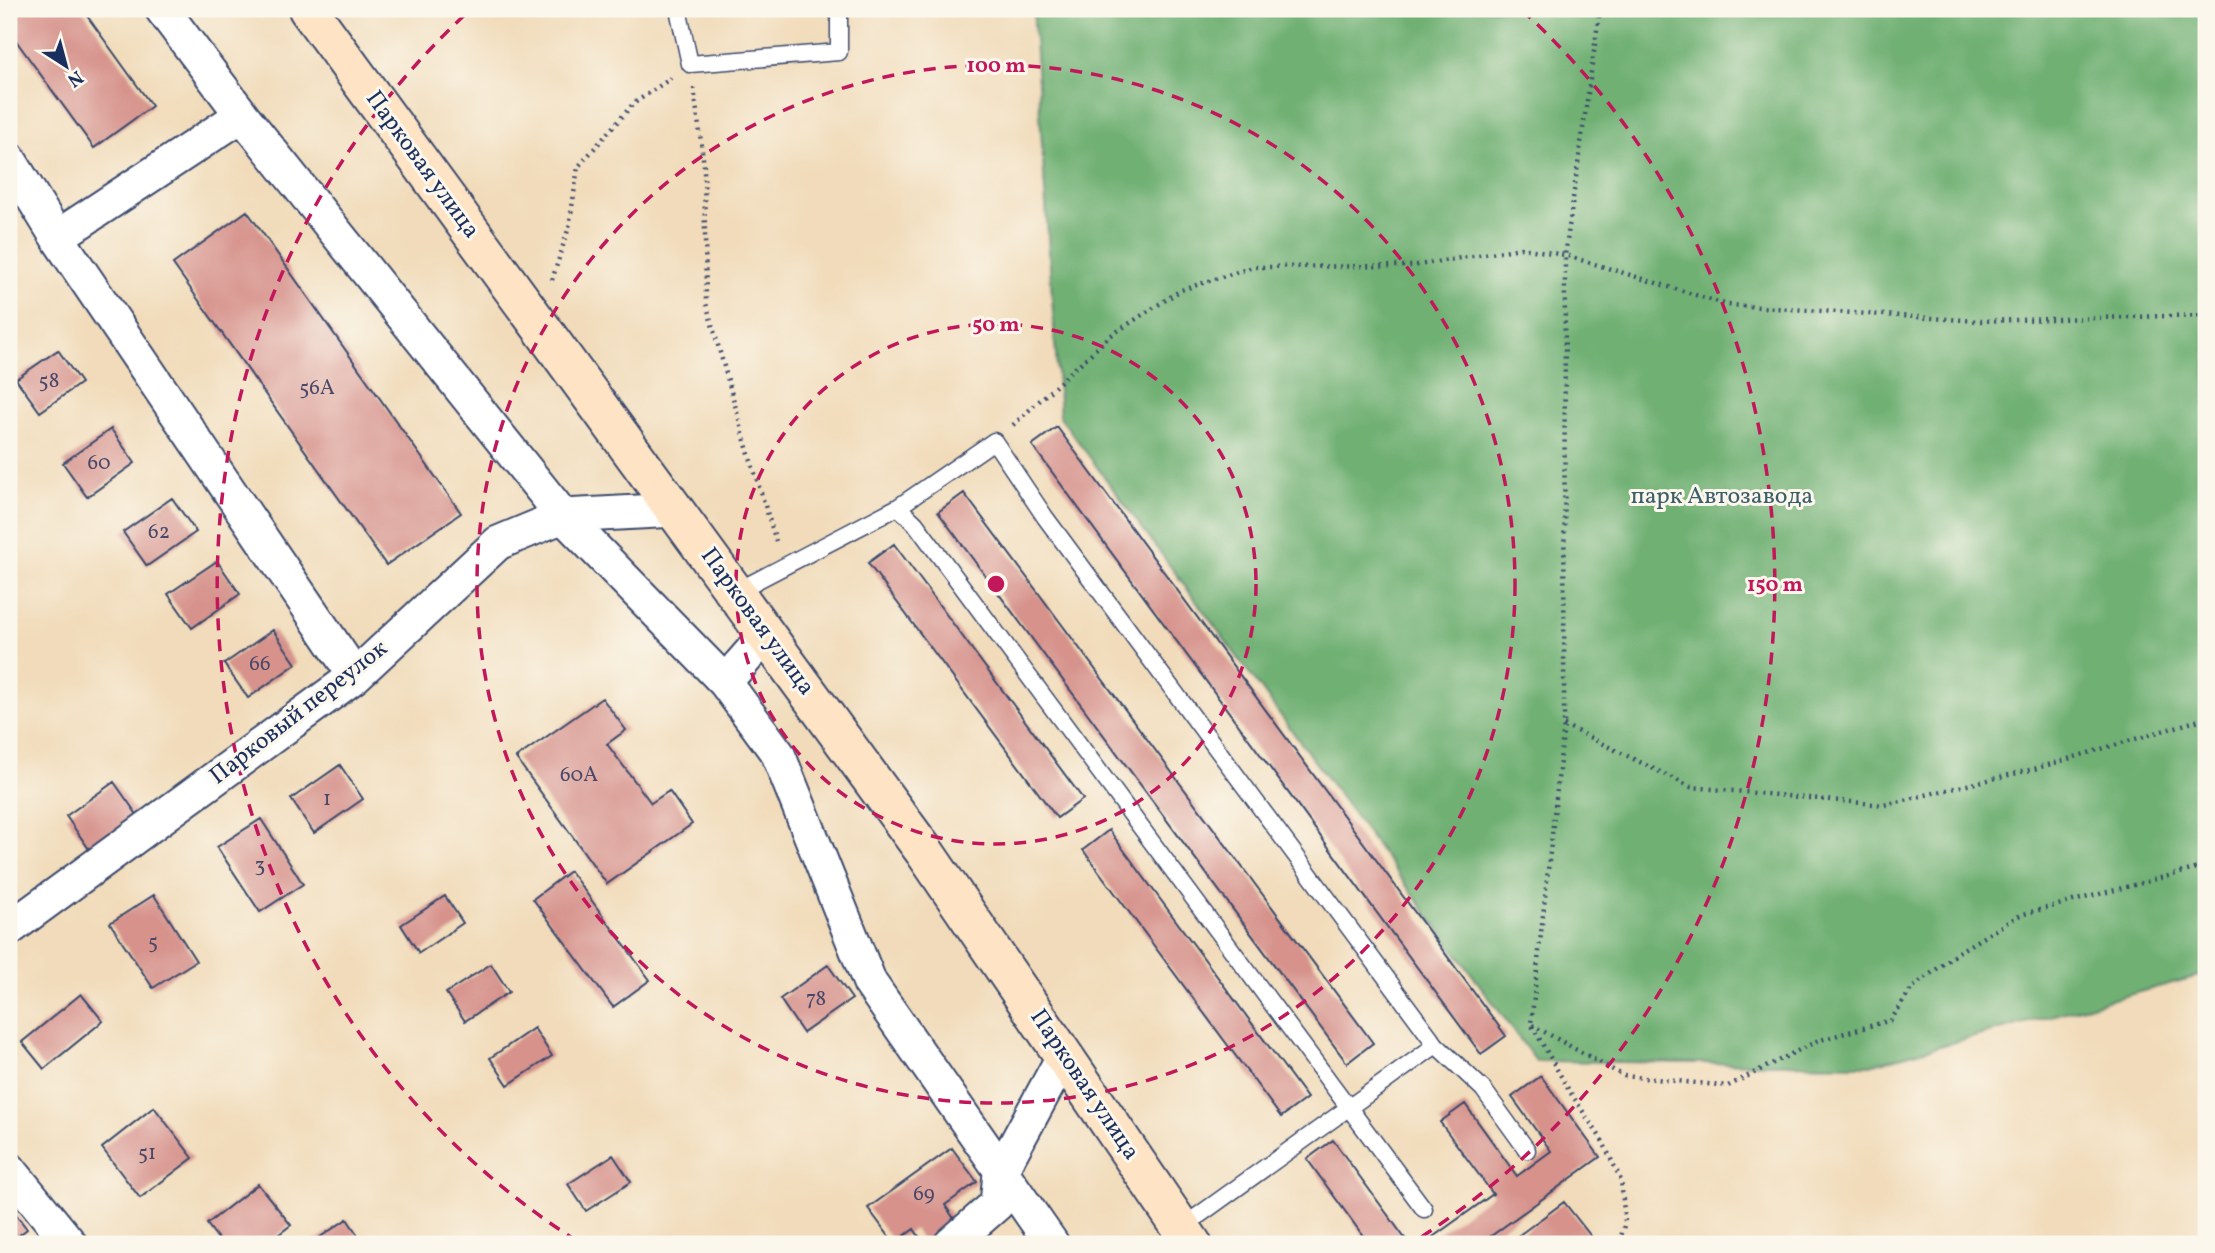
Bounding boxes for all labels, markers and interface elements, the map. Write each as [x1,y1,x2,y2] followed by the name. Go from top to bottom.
[32,32,102,102] north arrow
[966,52,1026,81] text: 100 m
[61,64,88,93] text: N
[357,84,487,246] street label: Парковая улица
[972,311,1020,340] text: 50 m
[39,367,59,396] house number: 58
[299,374,335,403] house number: 56А
[87,449,111,478] house number: 60
[1631,480,1813,514] park label: парк Автозавода
[148,518,170,547] house number: 62
[692,541,822,703] street label: Парковая улица
[1747,571,1803,600] text: 150 m
[984,572,1008,596] centre of rings
[203,632,395,793] street label: Парковый переулок
[249,650,271,679] house number: 66
[560,761,598,790] house number: 60А
[323,785,331,814] house number: 1
[255,851,265,880] house number: 3
[148,928,158,957] house number: 5
[806,985,826,1014] house number: 78
[1021,1003,1147,1167] street label: Парковая улица
[138,1139,156,1168] house number: 51
[913,1180,935,1209] house number: 69

